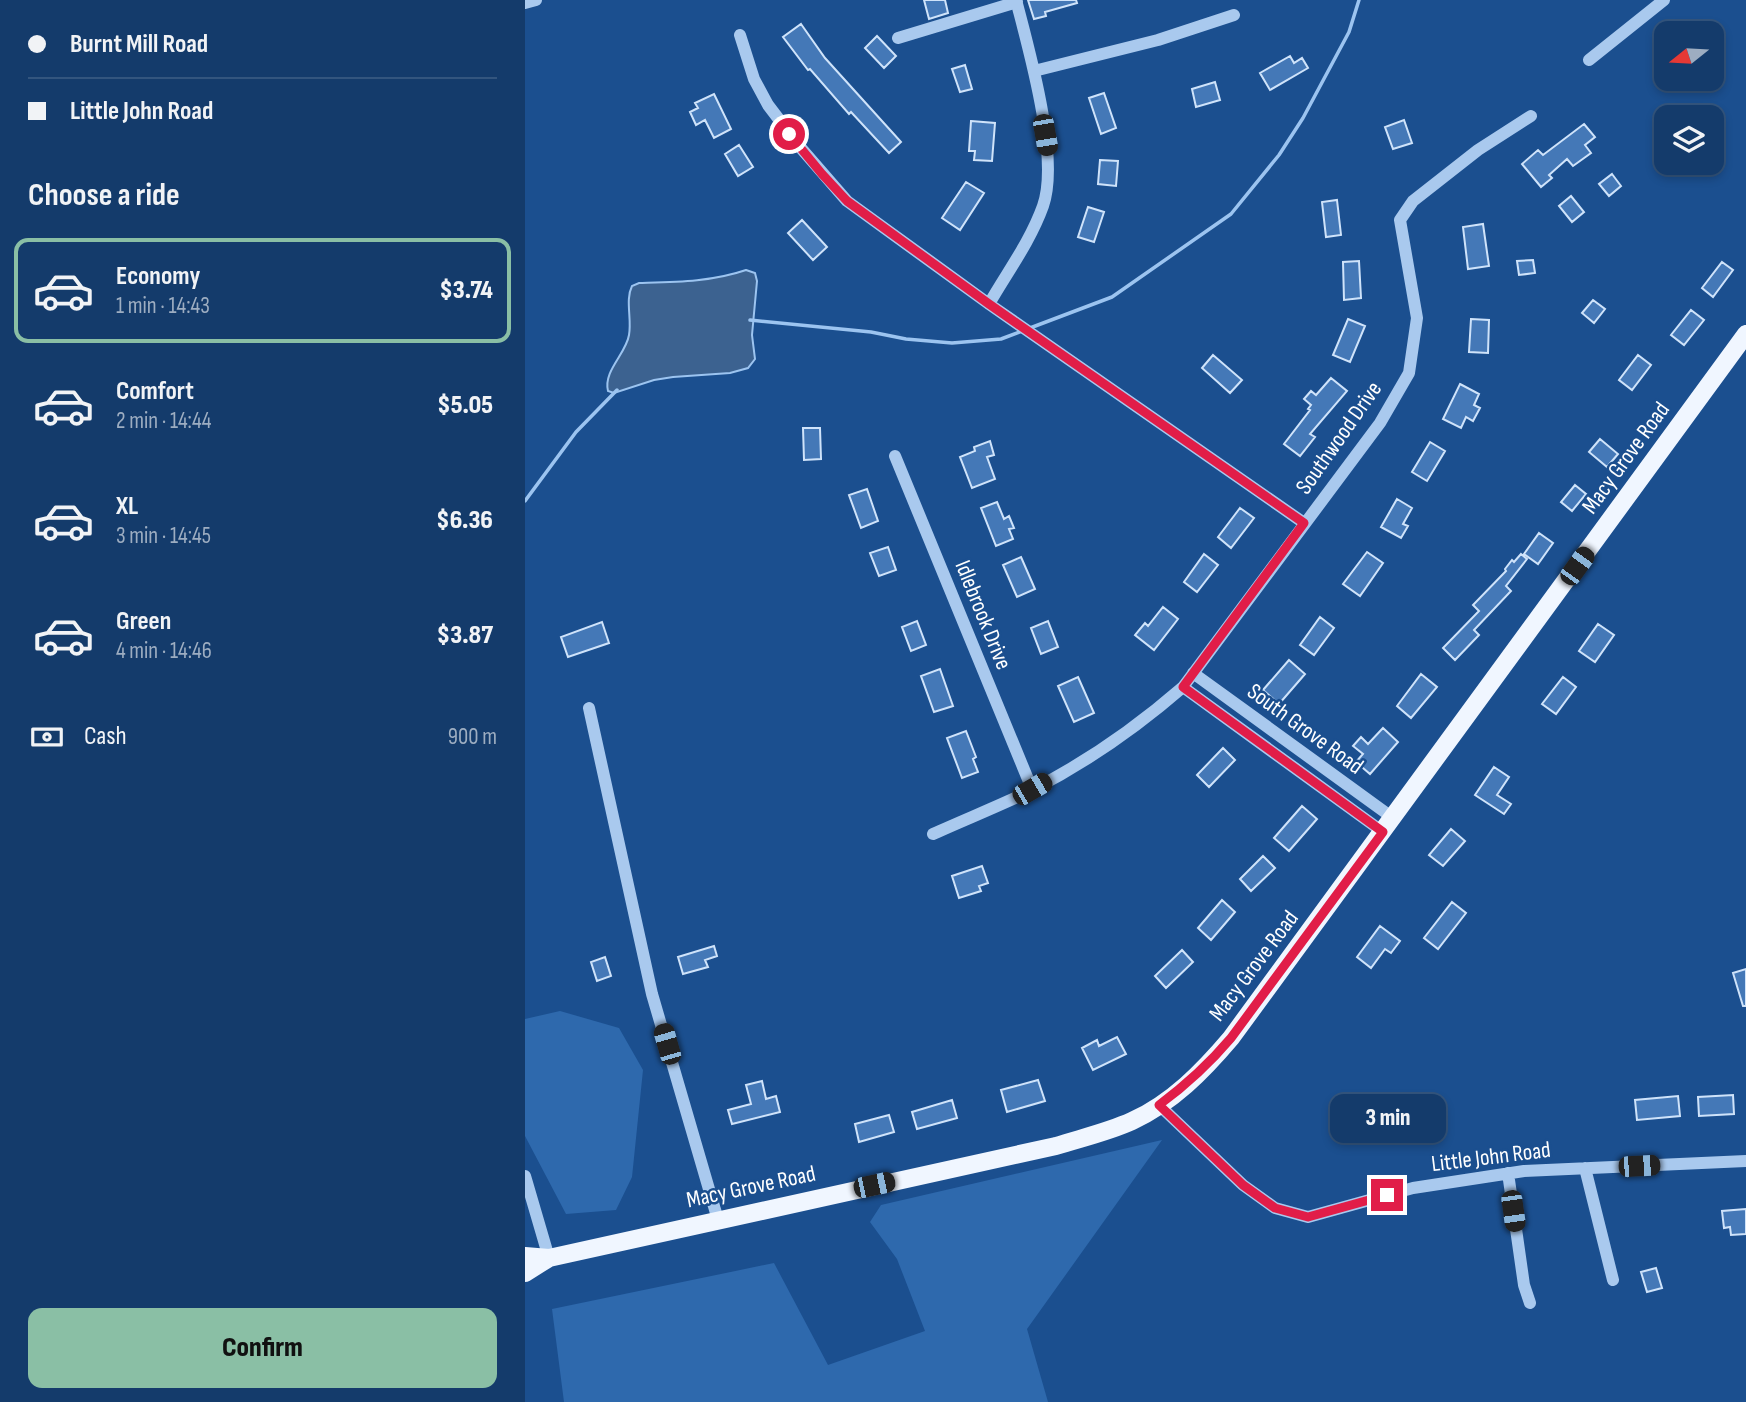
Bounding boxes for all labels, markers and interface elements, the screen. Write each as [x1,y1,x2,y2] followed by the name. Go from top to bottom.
[1654,21,1724,91] north arrow
[1654,21,1724,175] map controls
[70,29,208,60] text: Burnt Mill Road
[70,96,213,127] text: Little John Road
[1654,105,1724,175] button: layers
[1032,112,1059,158] car
[773,118,805,150] route start
[28,176,180,215] text: Choose a ride
[32,259,95,322] icon: car
[116,261,200,292] text: Economy
[439,275,493,306] text: $3.74
[116,292,210,320] text: 1 min · 14:43
[32,374,95,437] icon: car
[116,376,194,407] text: Comfort
[1290,376,1388,500] street label: Southwood Drive
[437,390,493,421] text: $5.05
[1576,397,1676,519] street label: Macy Grove Road
[116,407,211,435] text: 2 min · 14:44
[32,489,95,552] icon: car
[116,491,138,522] text: XL
[436,505,493,536] text: $6.36
[116,522,211,550] text: 3 min · 14:45
[1557,543,1598,589] car
[948,556,1018,674] street label: Idlebrook Drive
[32,604,95,667] icon: car
[116,606,171,637] text: Green
[437,620,493,651] text: $3.87
[116,637,212,665] text: 4 min · 14:46
[1242,678,1368,780] street label: South Grove Road
[28,718,66,756] icon: cash
[84,721,127,752] text: Cash
[448,723,497,751] text: 900 m
[1009,769,1056,809] car
[1203,905,1305,1027] street label: Macy Grove Road
[652,1021,683,1067] car
[1329,1094,1445,1142] callout: 3 min
[1366,1104,1410,1132] text: 3 min
[1430,1136,1552,1178] street label: Little John Road
[1618,1154,1661,1178] car
[684,1160,818,1214] street label: Macy Grove Road
[852,1170,897,1200] car
[1371,1179,1403,1211] route end
[1500,1189,1527,1233] car
[28,1308,497,1388] button: Confirm

